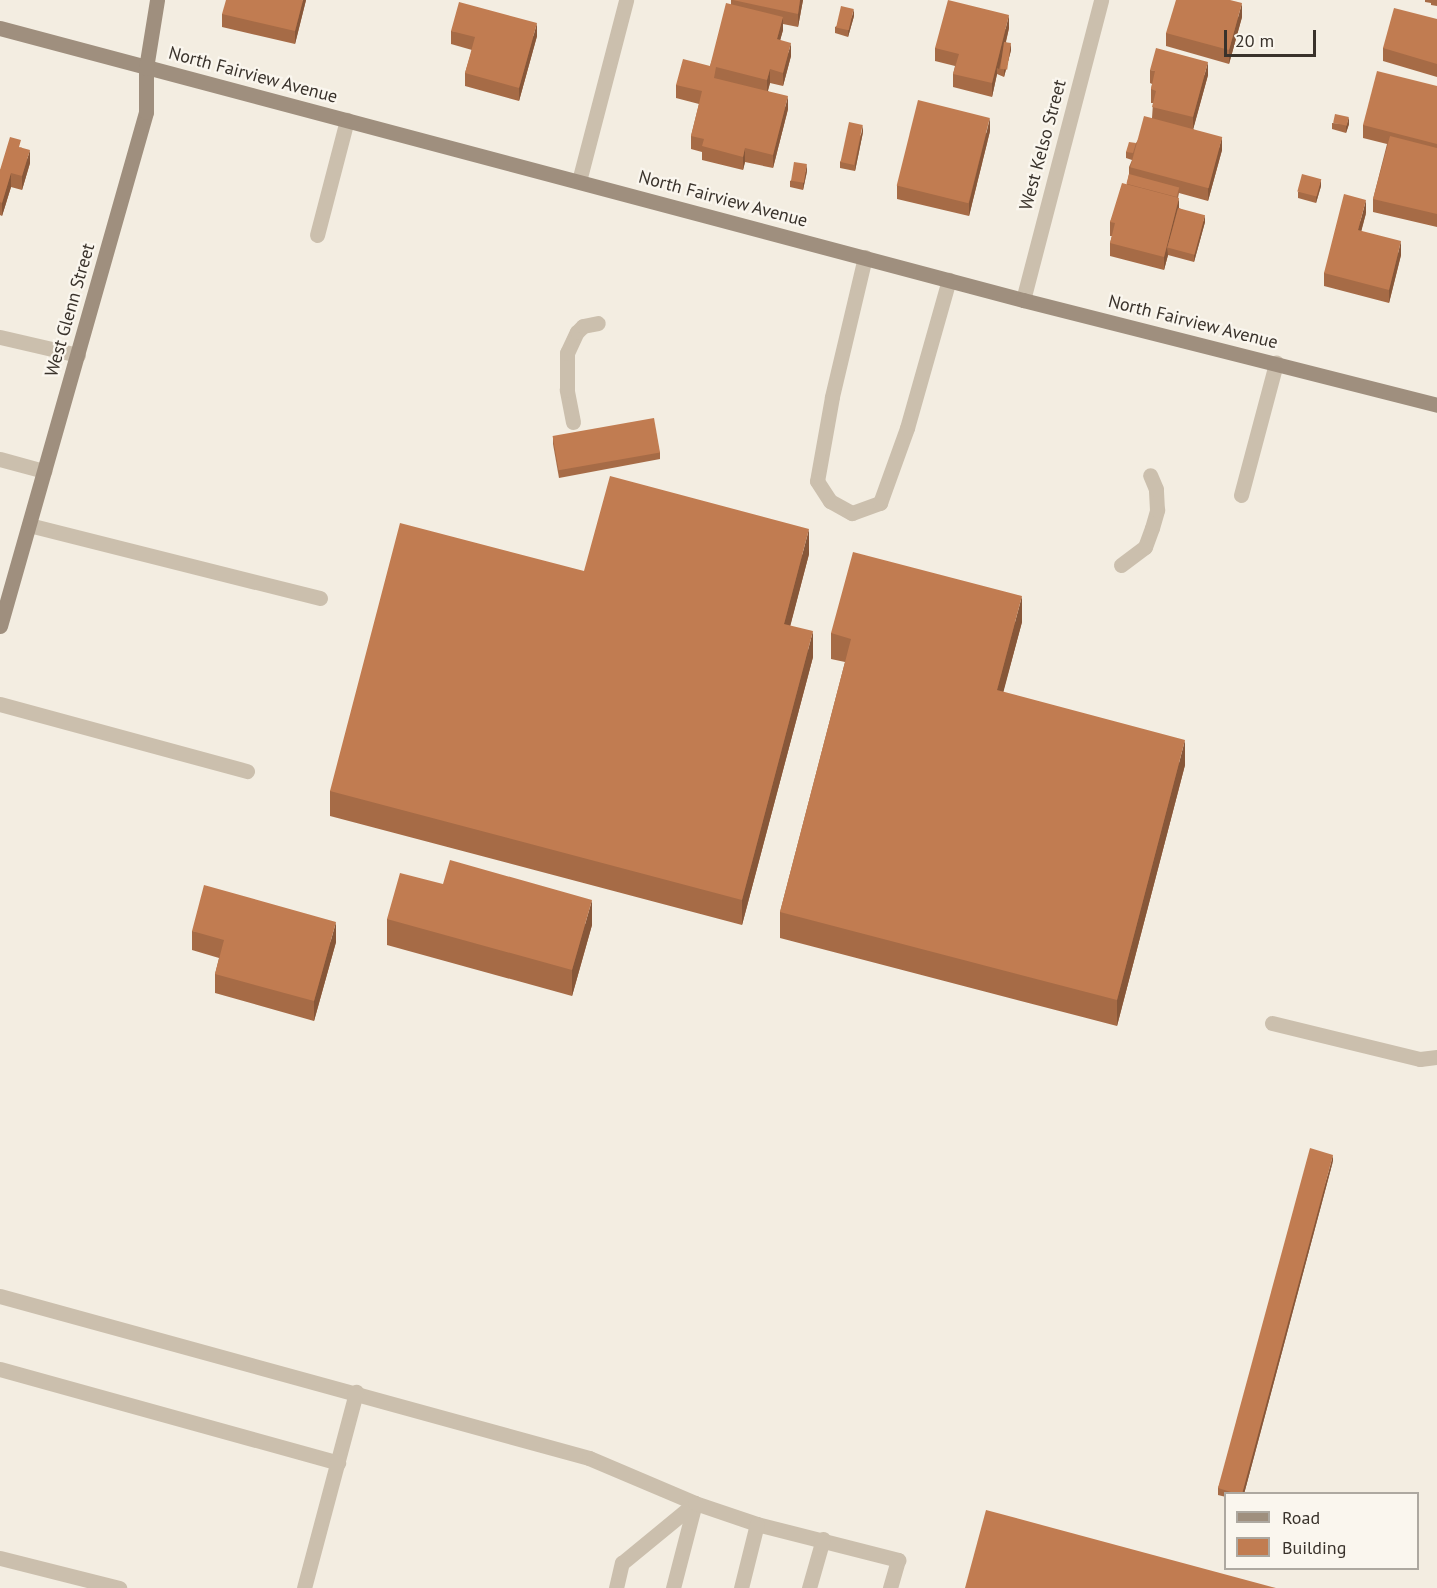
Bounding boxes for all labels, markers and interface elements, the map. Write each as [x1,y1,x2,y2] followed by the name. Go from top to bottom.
[1227,18,1318,56] scale bar
[1235,29,1274,52] text: 20 m
[166,42,340,108] street label: North Fairview Avenue
[1015,77,1071,213] street label: West Kelso Street
[636,166,810,232] street label: North Fairview Avenue
[41,241,99,379] street label: West Glenn Street
[1105,290,1281,354] street label: North Fairview Avenue
[1224,1492,1419,1570] legend
[1282,1506,1320,1529] text: Road
[1282,1536,1346,1559] text: Building

